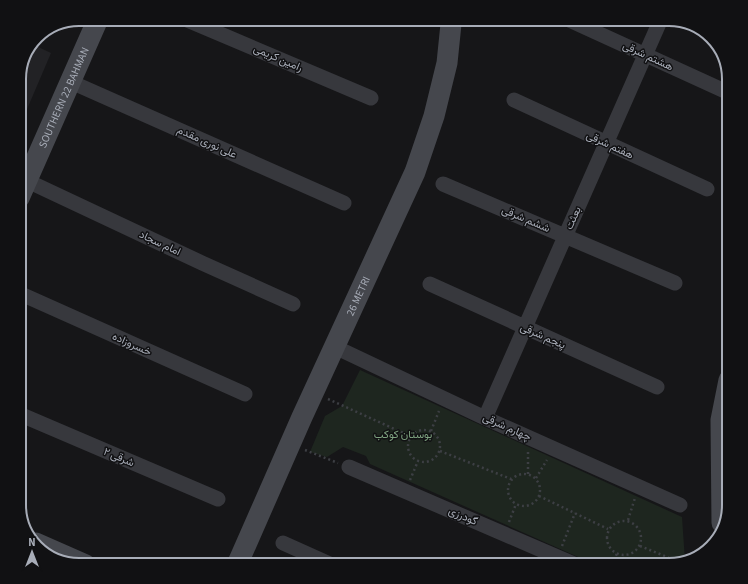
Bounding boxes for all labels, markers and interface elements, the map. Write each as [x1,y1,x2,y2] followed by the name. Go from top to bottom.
[620,38,676,74] street label: هشتم شرقی
[251,41,305,75] street label: رامین کریمی
[35,45,92,150] street label: SOUTHERN 22 BAHMAN
[175,122,240,162] street label: علی نوری مقدم
[584,128,636,163] street label: هفتم شرقی
[499,202,553,236] street label: ششم شرقی
[561,204,585,232] street label: بعثت
[137,227,183,259] street label: امام سجاد
[342,274,373,318] street label: 26 METRI
[518,319,568,353] street label: پنجم شرقی
[110,329,154,359] street label: خسروزاده
[480,410,534,444] street label: چهارم شرقی
[374,427,432,442] park label: بوستان کوکب
[101,444,137,470] street label: ۲ شرقی
[446,503,480,529] street label: گودرزی
[12,532,52,572] north arrow
[28,535,36,550] text: N

